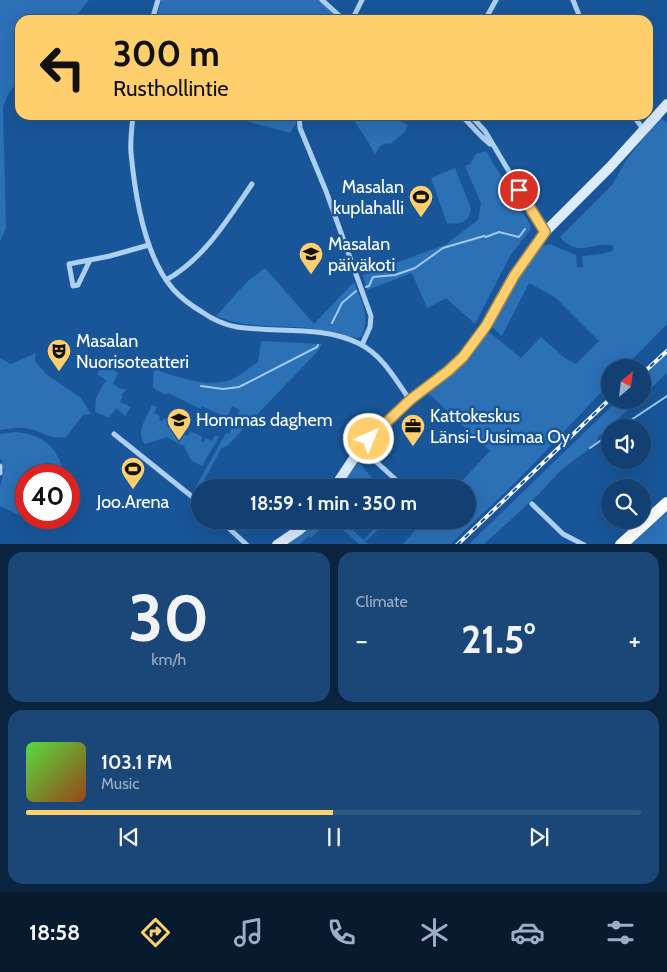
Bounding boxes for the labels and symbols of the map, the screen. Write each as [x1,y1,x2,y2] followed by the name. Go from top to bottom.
[498,169,540,211] pin
[333,176,404,219] place label: Masalan kuplahalli
[408,184,434,218] sports icon: Masalan kuplahalli
[328,233,395,276] place label: Masalan päiväkoti
[298,241,324,275] school or university icon: Masalan päiväkoti
[76,330,189,373] place label: Masalan Nuorisoteatteri
[46,338,72,372] theatre icon: Masalan Nuorisoteatteri
[601,359,651,409] north arrow
[430,405,570,448] place label: Kattokeskus Länsi-Uusimaa Oy
[166,407,192,441] school or university icon: Hommas daghem
[196,409,332,431] place label: Hommas daghem
[342,412,394,464] position arrow
[400,413,426,447] office icon: Kattokeskus Länsi-Uusimaa Oy
[120,456,146,490] sports icon: Joo.Arena
[15,464,80,529] speed limit sign: 40
[96,491,170,513] place label: Joo.Arena

